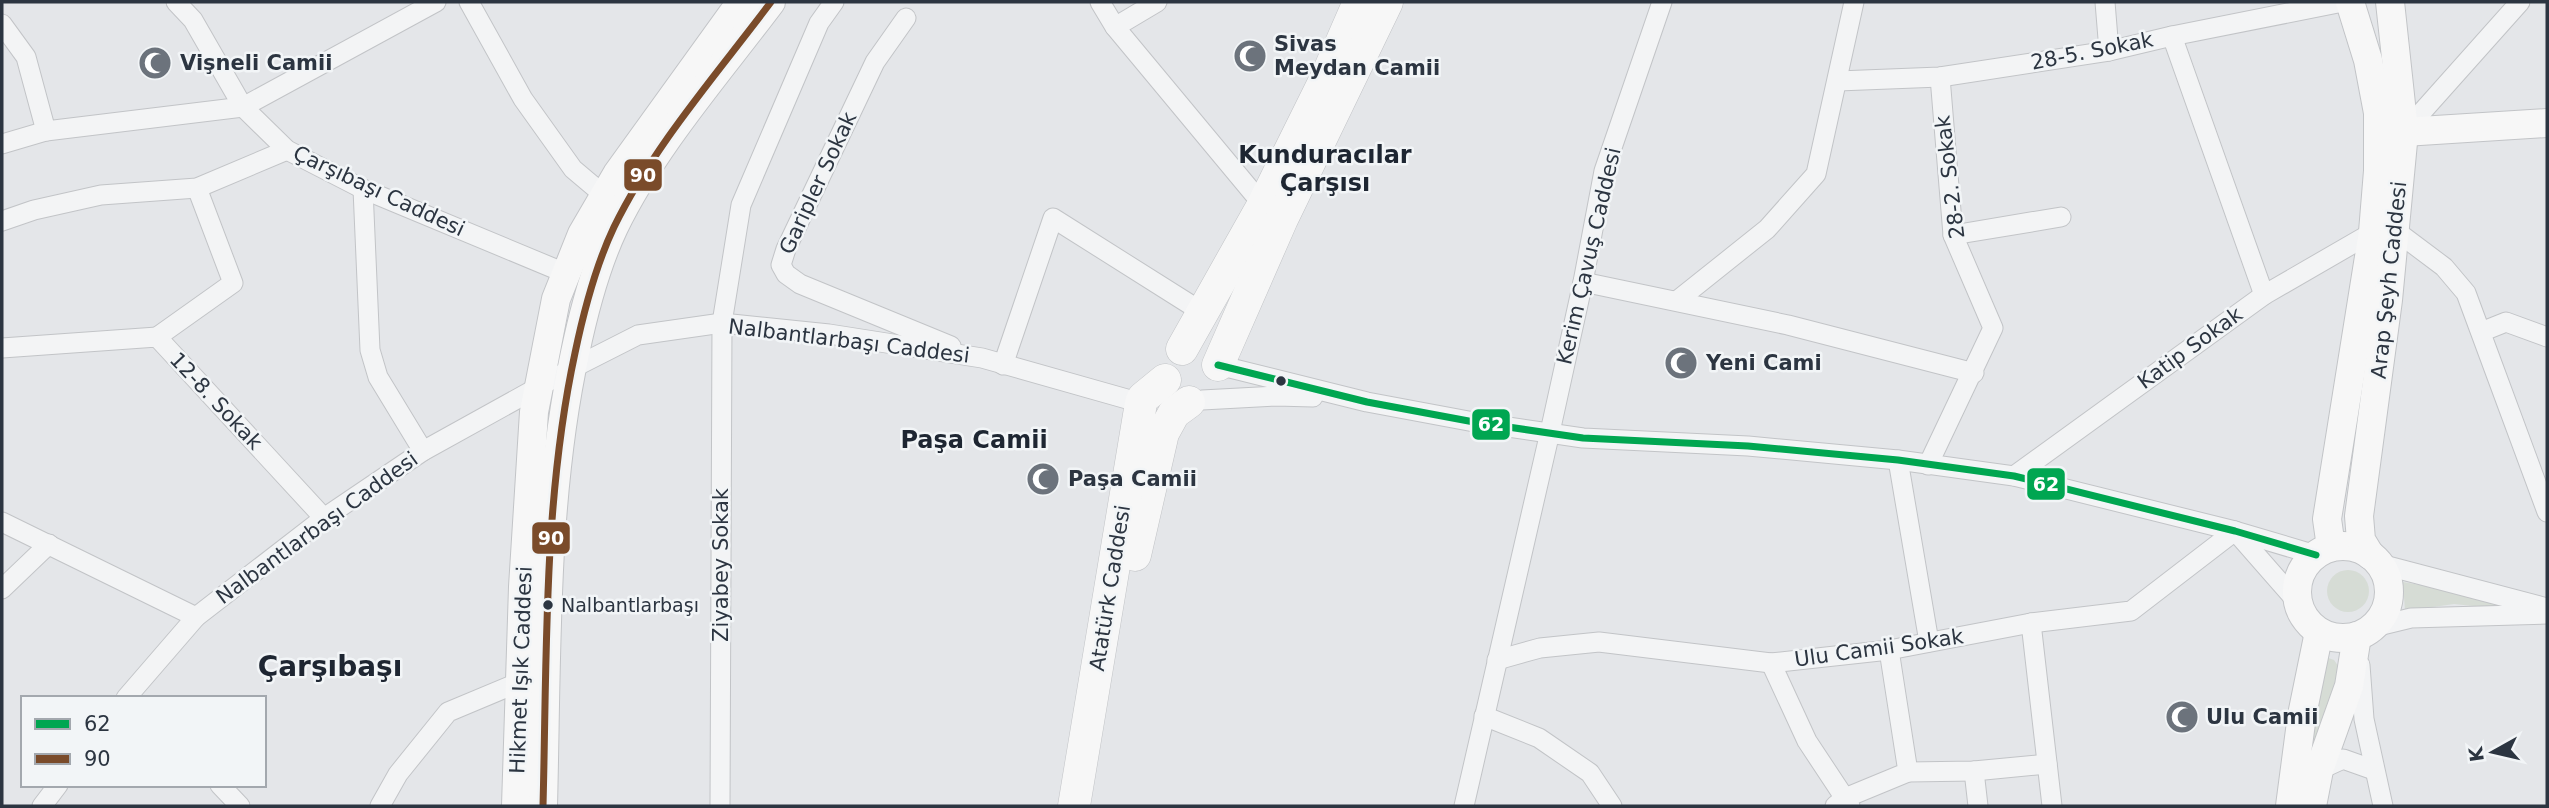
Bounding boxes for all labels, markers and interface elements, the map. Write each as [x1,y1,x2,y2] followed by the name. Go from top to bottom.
[2029,27,2156,75] street label: 28-5. Sokak
[1274,32,1440,80] place label: Sivas Meydan Camii
[1231,37,1269,75] mosque icon: Sivas Meydan Camii
[136,44,174,82] mosque icon: Vişneli Camii
[180,51,332,75] place label: Vişneli Camii
[775,107,862,258] street label: Garipler Sokak
[1930,113,1969,240] street label: 28-2. Sokak
[289,141,469,241] street label: Çarşıbaşı Caddesi
[1238,141,1412,197] district label: Kunduracılar Çarşısı
[1552,145,1626,367] street label: Kerim Çavuş Caddesi
[623,158,663,192] line badge: 90
[630,164,656,186] text: 90
[2367,180,2411,380] street label: Arap Şeyh Caddesi
[2133,302,2248,394] street label: Katip Sokak
[727,314,971,368] street label: Nalbantlarbaşı Caddesi
[1662,344,1700,382] mosque icon: Yeni Cami
[165,347,268,455] street label: 12-8. Sokak
[1705,351,1822,375] place label: Yeni Cami
[1274,374,1288,388] unlabelled marker
[1471,408,1511,441] line badge: 62
[1478,413,1504,435] text: 62
[900,426,1048,454] district label: Paşa Camii
[212,447,422,609] street label: Nalbantlarbaşı Caddesi
[1024,460,1062,498] mosque icon: Paşa Camii
[1068,467,1197,491] place label: Paşa Camii
[2026,467,2066,501] line badge: 62
[2033,473,2059,495] text: 62
[709,487,733,642] street label: Ziyabey Sokak
[1085,503,1135,673] street label: Atatürk Caddesi
[531,521,571,555] line badge: 90
[538,527,564,549] text: 90
[505,566,537,774] street label: Hikmet Işık Caddesi
[561,594,699,616] place label: Nalbantlarbaşı
[541,598,555,612] marker: Nalbantlarbaşı
[1793,624,1966,672] street label: Ulu Camii Sokak
[258,650,402,683] district label: Çarşıbaşı
[21,696,266,787] legend
[2163,698,2201,736] mosque icon: Ulu Camii
[2206,705,2318,729] place label: Ulu Camii
[84,712,111,736] text: 62
[2458,717,2528,787] north arrow
[2464,744,2488,763] text: K
[84,747,111,771] text: 90

